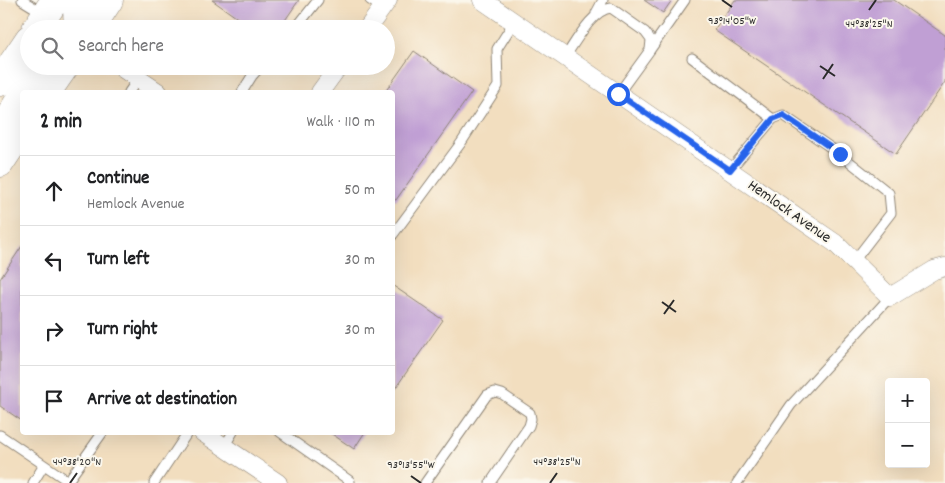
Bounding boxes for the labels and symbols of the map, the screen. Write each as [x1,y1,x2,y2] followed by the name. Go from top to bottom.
[708,13,756,30] text: 93°14'05"W
[845,16,893,33] text: 44°38'25"N
[607,83,630,106] route start
[829,143,852,166] route end
[742,175,836,249] street label: Hemlock Avenue
[53,454,101,471] text: 44°38'20"N
[533,454,581,471] text: 44°38'25"N
[387,457,435,474] text: 93°13'55"W

